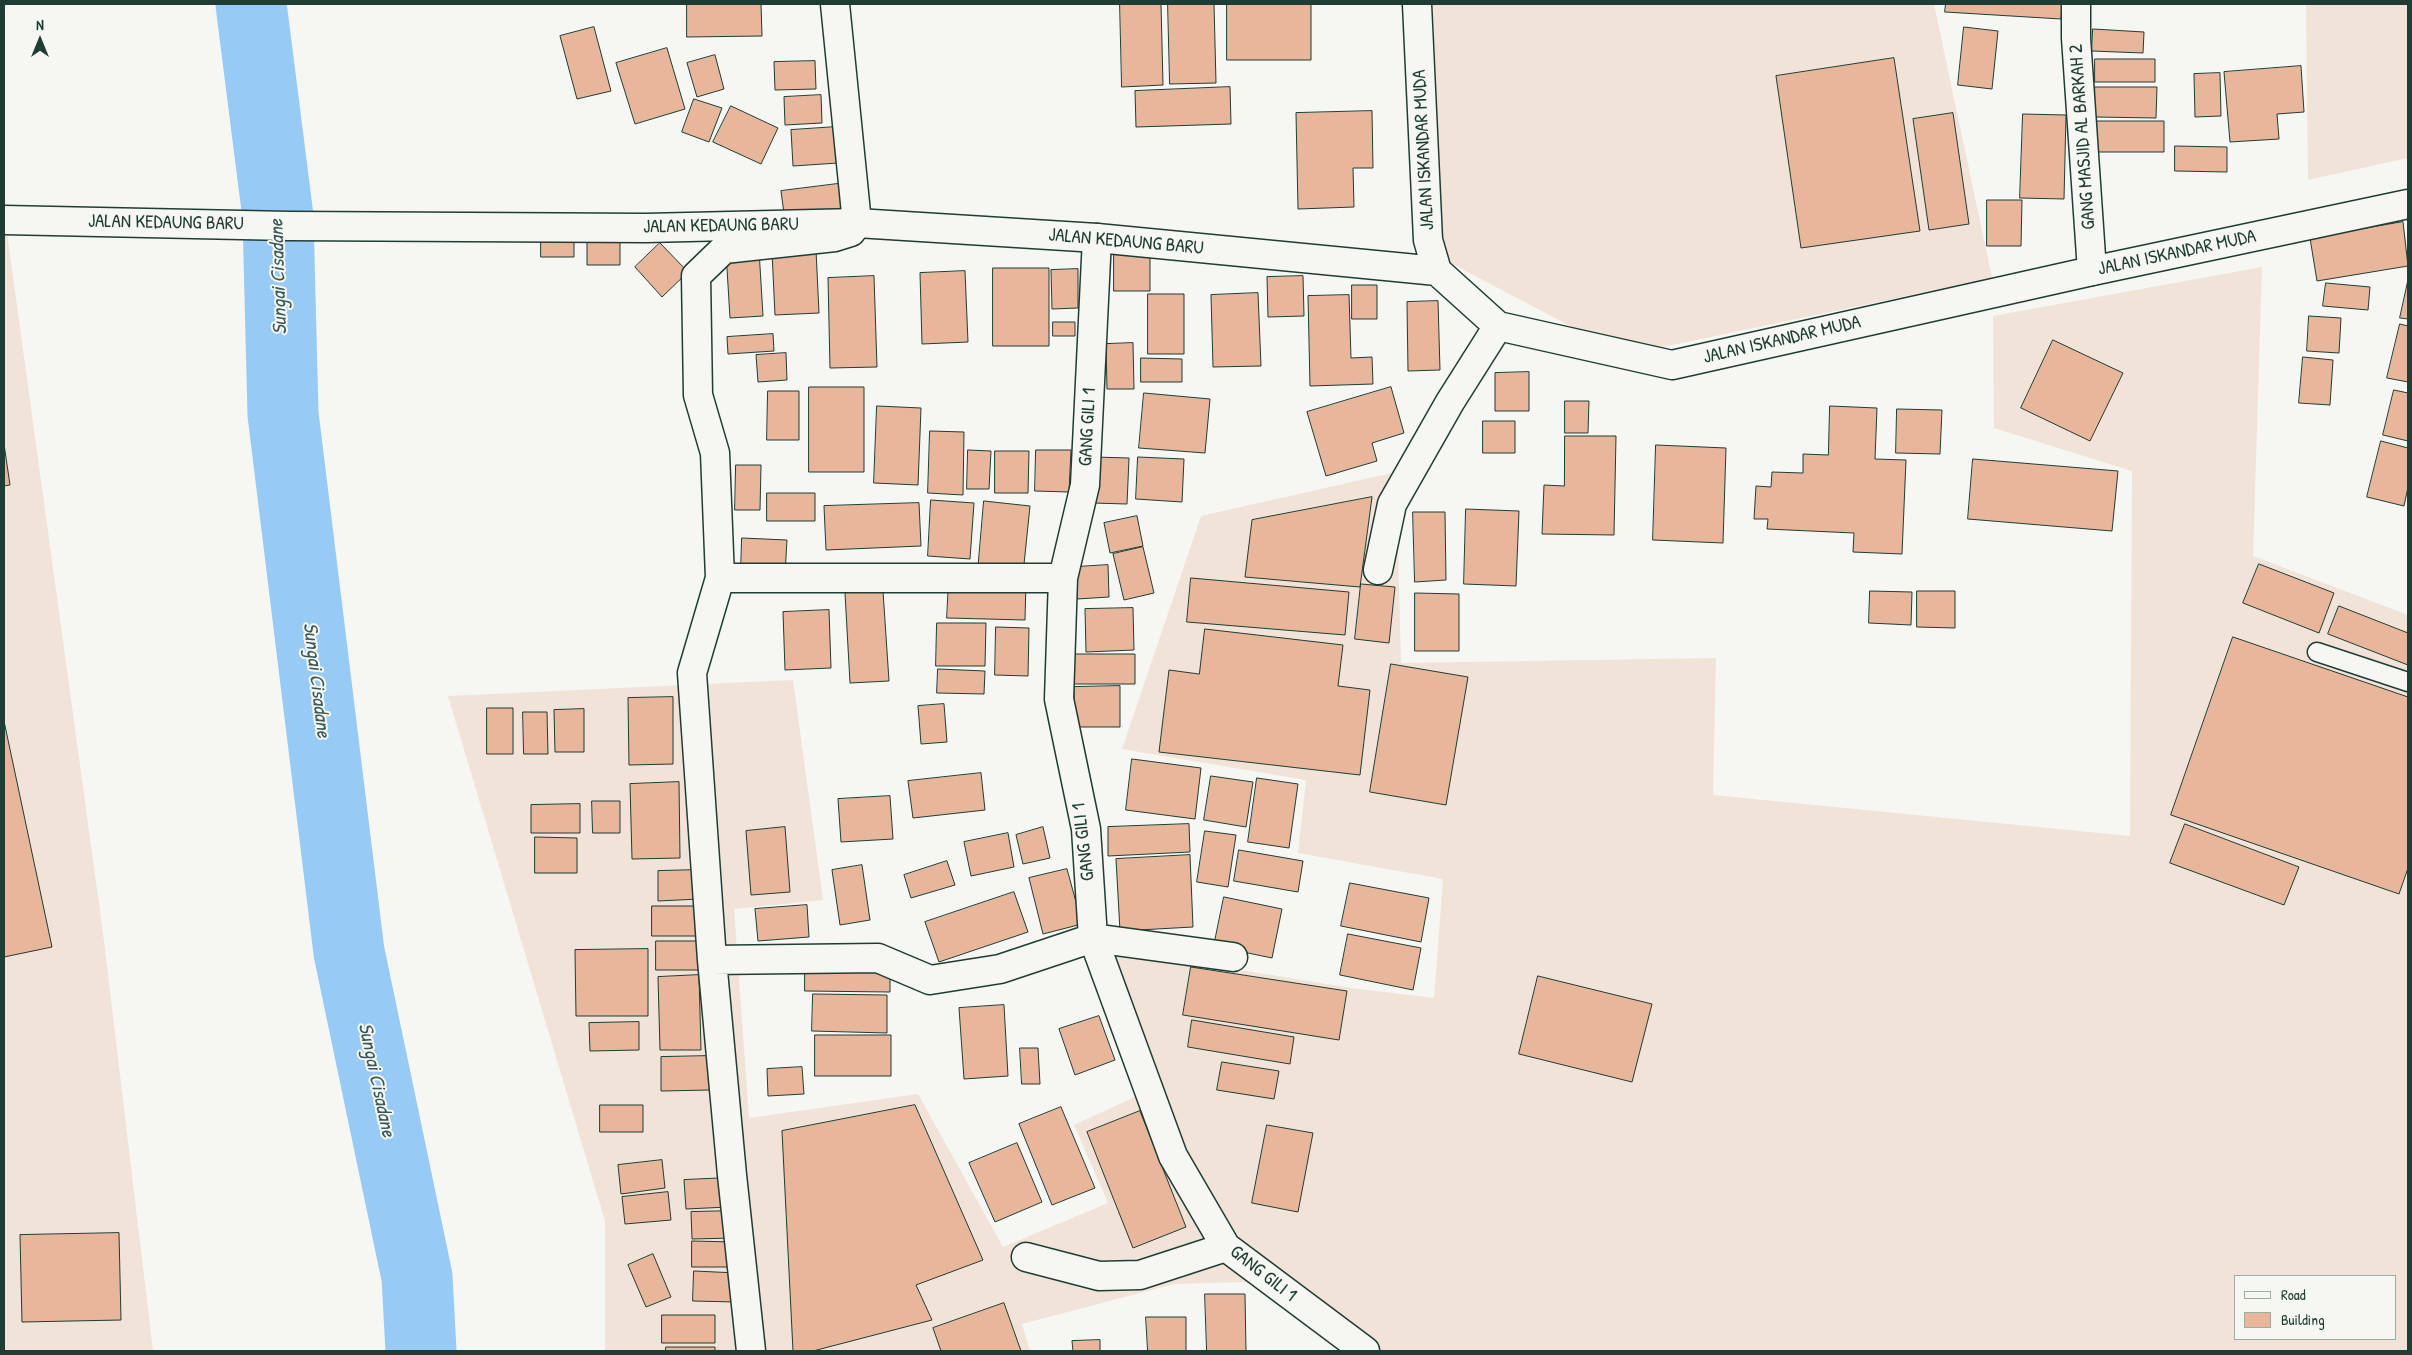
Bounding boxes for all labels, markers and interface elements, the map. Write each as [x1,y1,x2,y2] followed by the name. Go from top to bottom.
[15,15,65,65] north arrow
[36,15,44,34] text: N
[2065,44,2101,230] street label: GANG MASJID AL BARKAH 2
[1408,69,1440,231] street label: JALAN ISKANDAR MUDA
[88,210,244,236] street label: JALAN KEDAUNG BARU
[643,213,799,239] street label: JALAN KEDAUNG BARU
[265,219,293,335] water label: Sungai Cisadane
[1047,224,1205,260] street label: JALAN KEDAUNG BARU
[2096,225,2258,281] street label: JALAN ISKANDAR MUDA
[1701,311,1863,369] street label: JALAN ISKANDAR MUDA
[1075,387,1101,467] street label: GANG GILI 1
[297,621,335,739] water label: Sungai Cisadane
[1068,802,1100,882] street label: GANG GILI 1
[352,1021,400,1139] water label: Sungai Cisadane
[1225,1241,1301,1307] street label: GANG GILI 1
[2234,1275,2397,1340] legend
[2281,1284,2306,1305] text: Road
[2281,1309,2325,1330] text: Building

